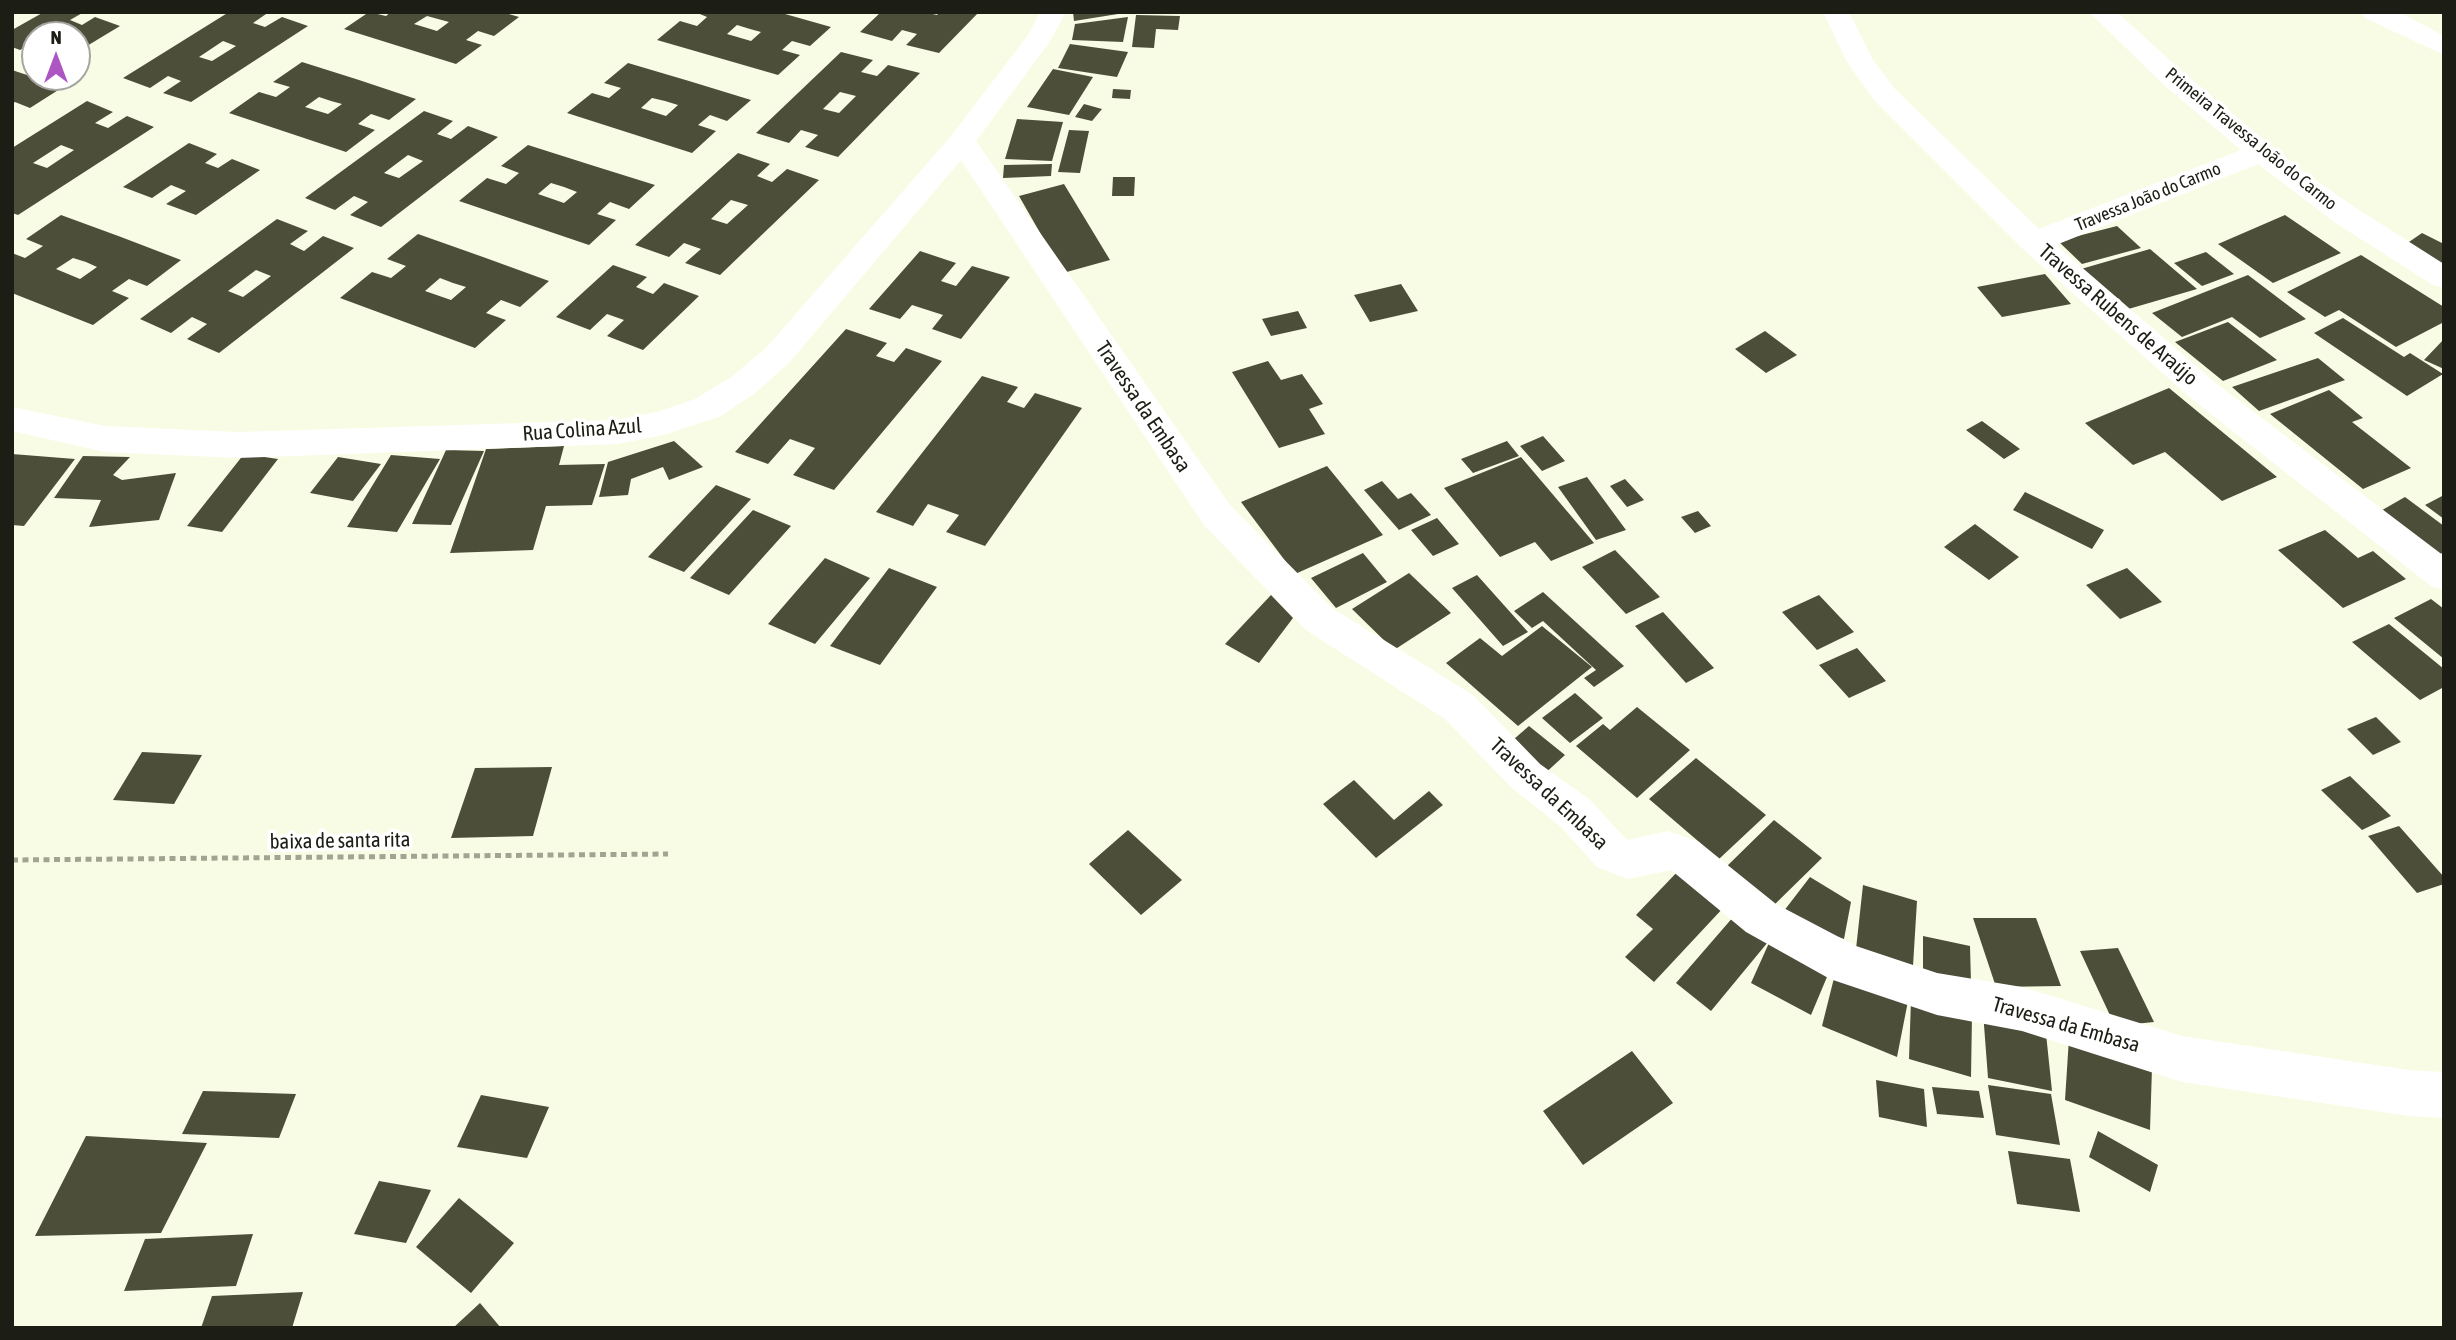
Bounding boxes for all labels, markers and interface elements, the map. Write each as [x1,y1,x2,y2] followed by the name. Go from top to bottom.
[21,21,91,91] north arrow
[50,26,62,48] text: N
[2161,63,2341,215] street label: Primeira Travessa João do Carmo
[2072,158,2224,236] street label: Travessa João do Carmo
[2033,239,2203,391] street label: Travessa Rubens de Araújo
[1090,337,1196,477] street label: Travessa da Embasa
[522,413,642,447] street label: Rua Colina Azul
[1485,733,1613,855] street label: Travessa da Embasa
[269,827,411,855] street label: baixa de santa rita
[1989,992,2143,1058] street label: Travessa da Embasa

